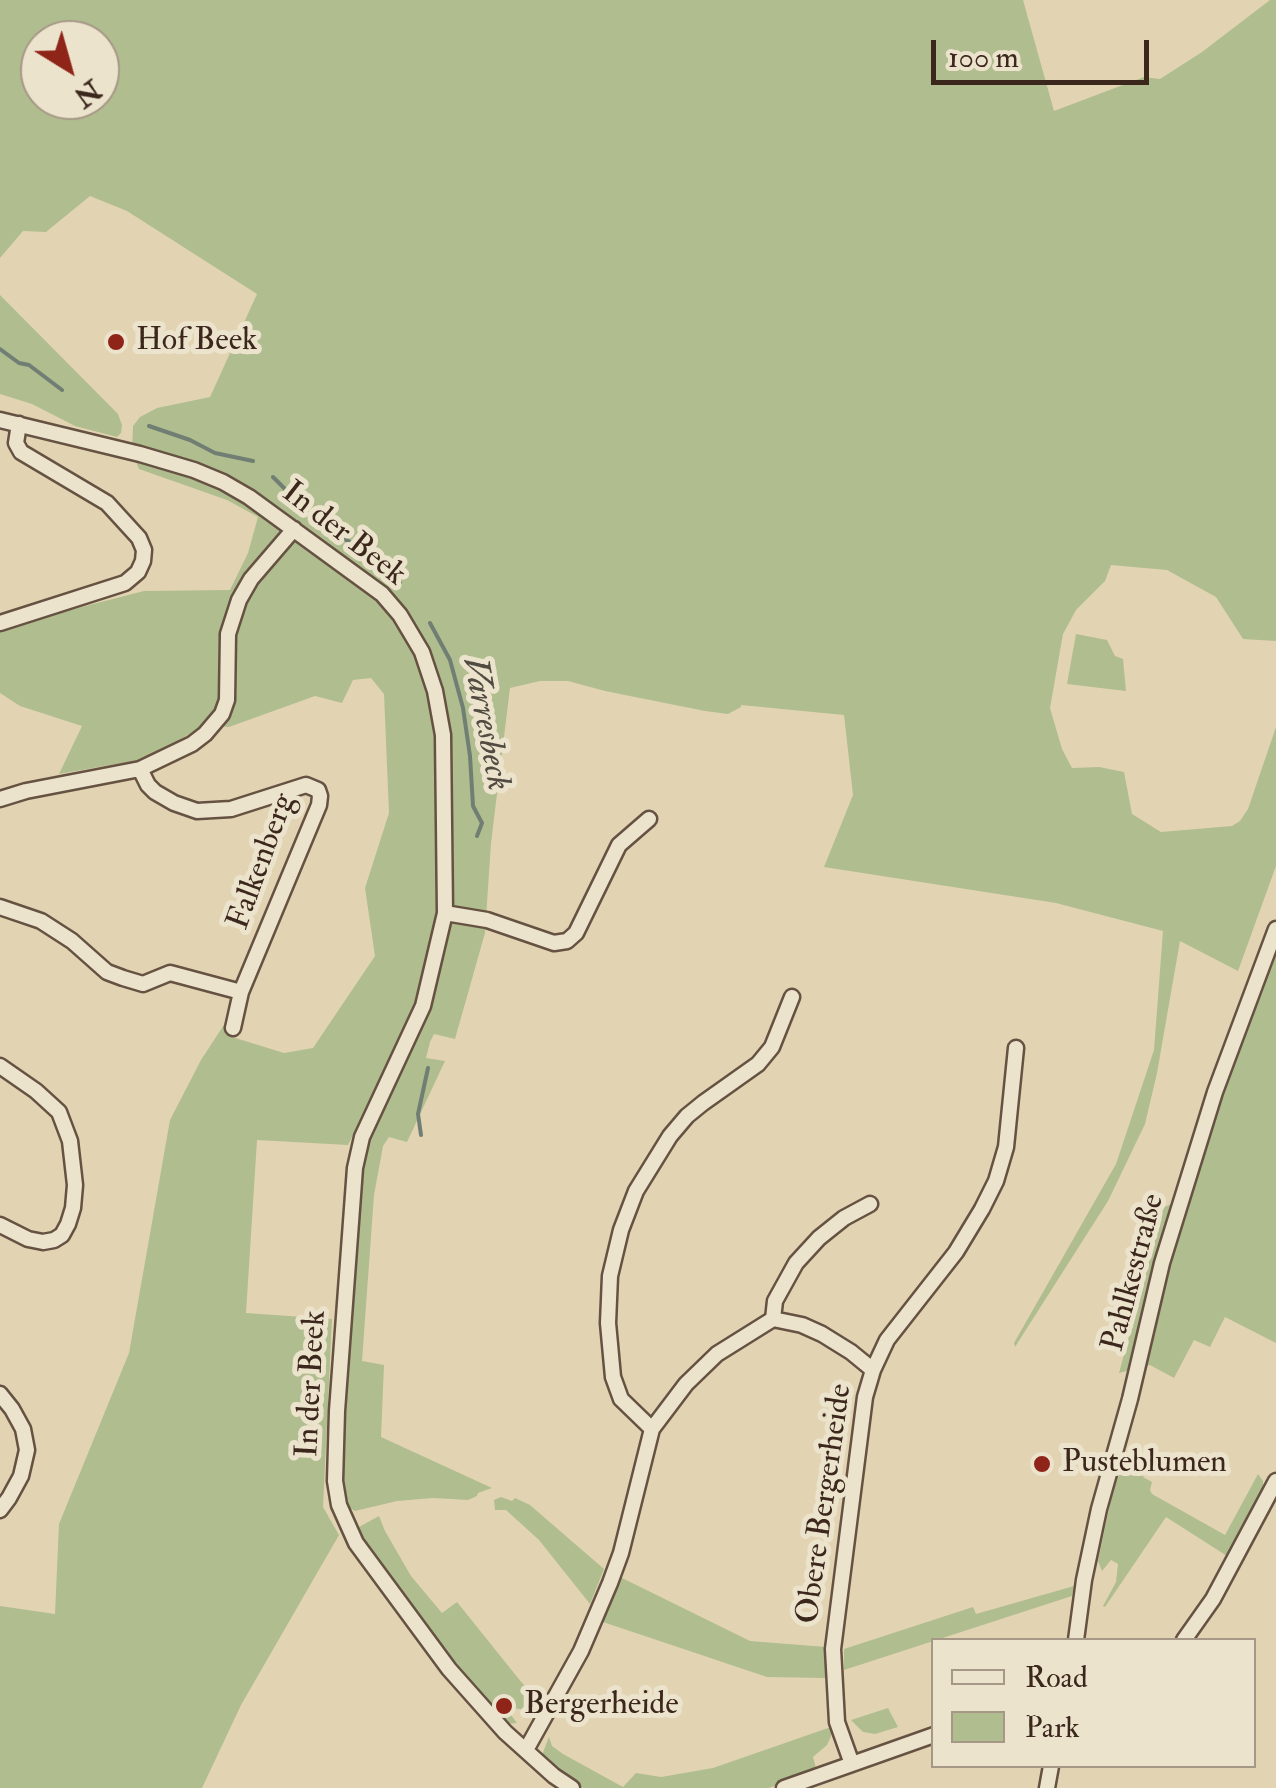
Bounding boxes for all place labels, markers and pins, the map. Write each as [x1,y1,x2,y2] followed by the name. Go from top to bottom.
[136,323,257,361] place label: Hof Beek
[105,331,127,353] marker: Hof Beek
[1062,1445,1227,1483] place label: Pusteblumen
[1031,1453,1053,1475] marker: Pusteblumen
[524,1687,679,1725] place label: Bergerheide
[493,1695,515,1717] marker: Bergerheide

